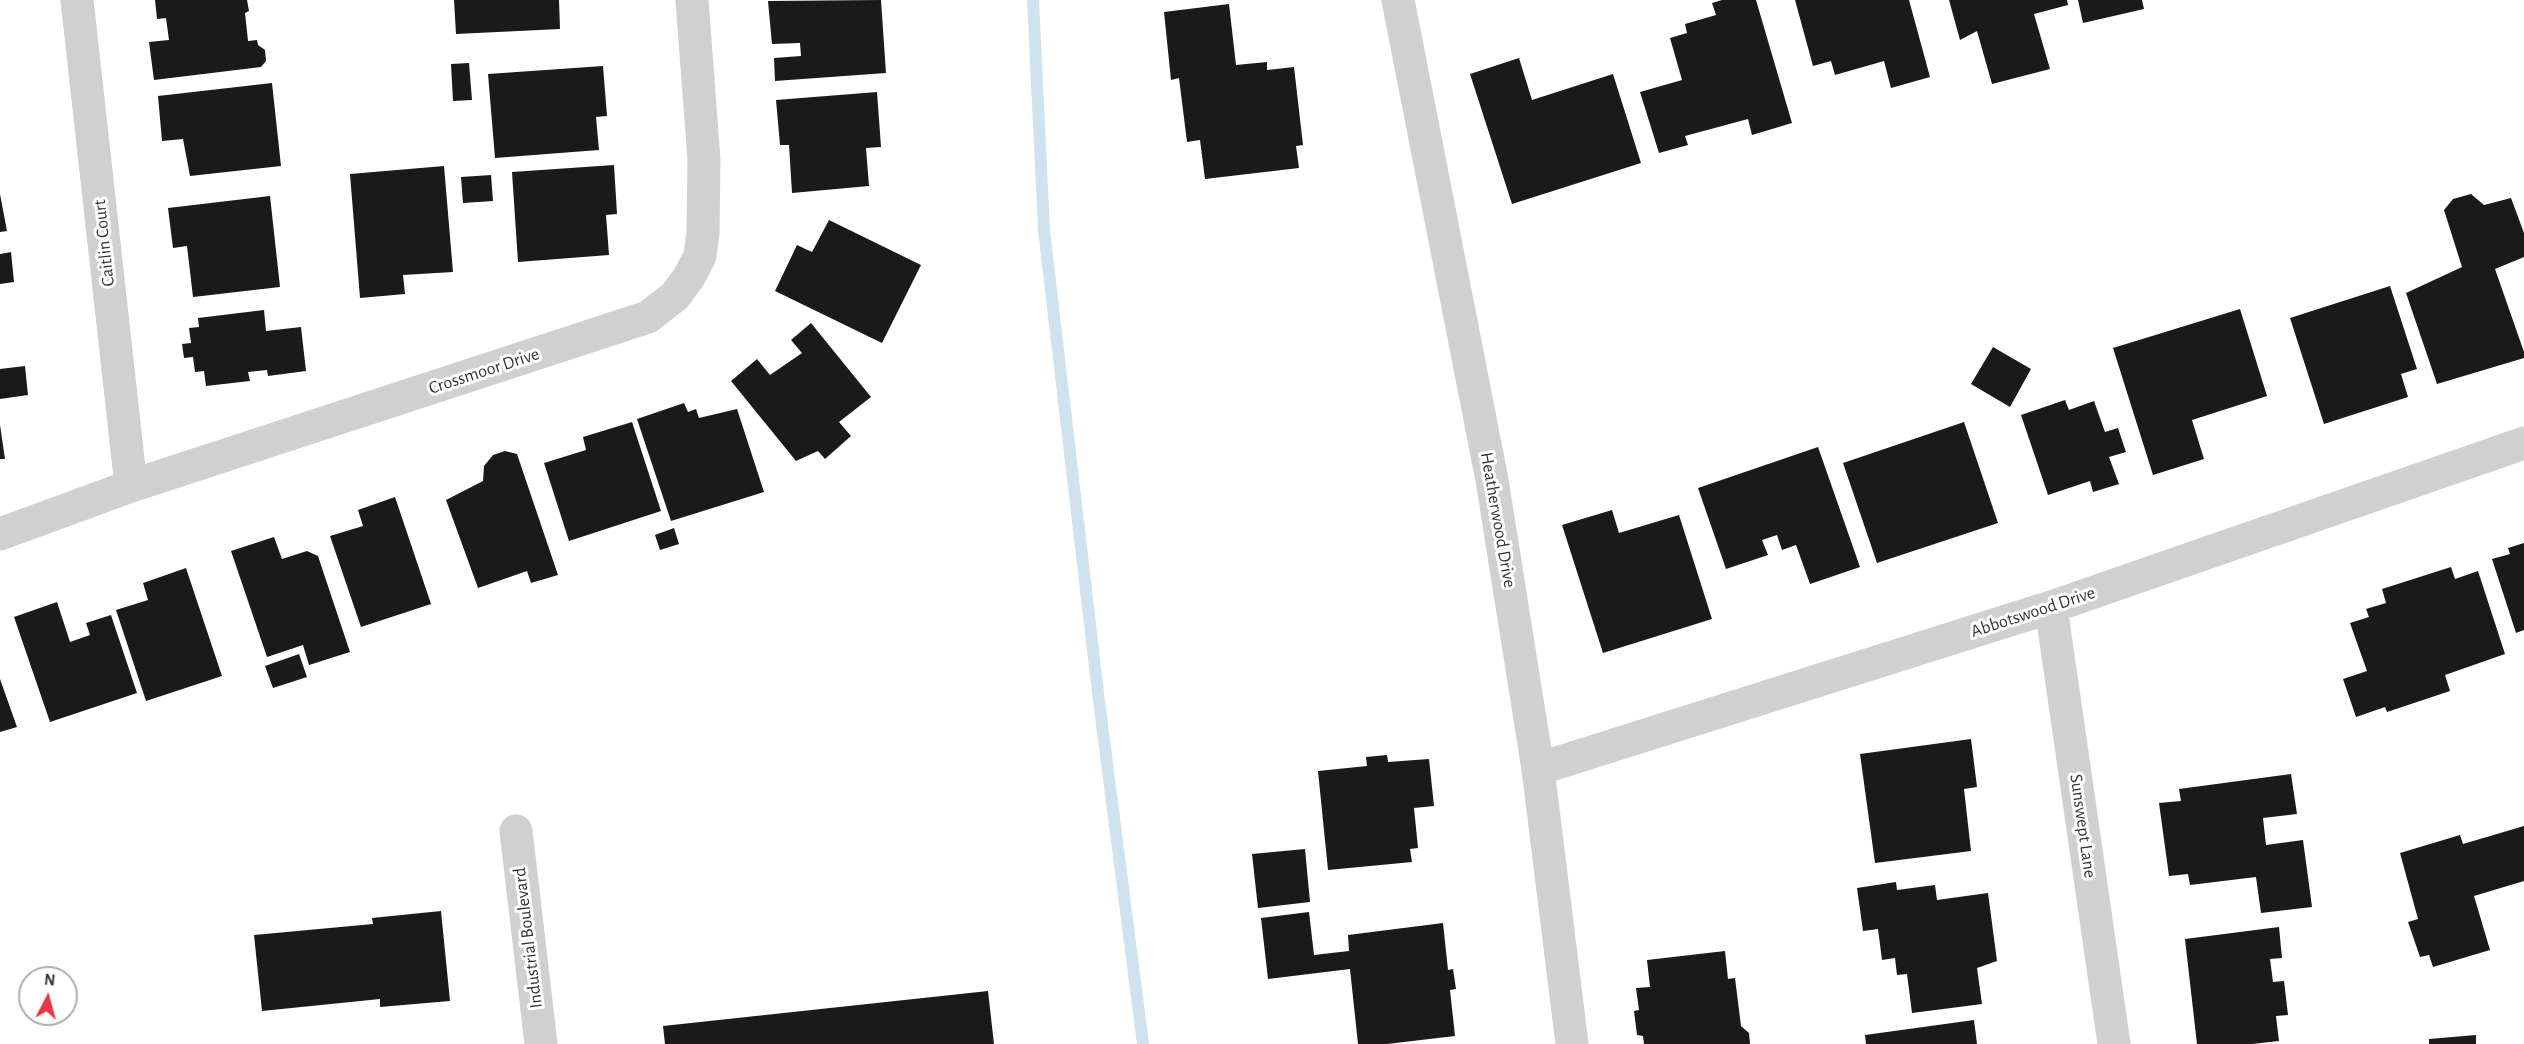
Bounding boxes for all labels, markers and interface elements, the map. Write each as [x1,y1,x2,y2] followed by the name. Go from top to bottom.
[89,198,119,288] street label: Caitlin Court
[426,343,542,399] street label: Crossmoor Drive
[1475,451,1521,589] street label: Heatherwood Drive
[1968,582,2098,642] street label: Abbotswood Drive
[2065,773,2101,879] street label: Sunswept Lane
[509,866,547,1010] street label: Industrial Boulevard
[18,966,78,1026] north arrow
[43,972,56,989] text: N

